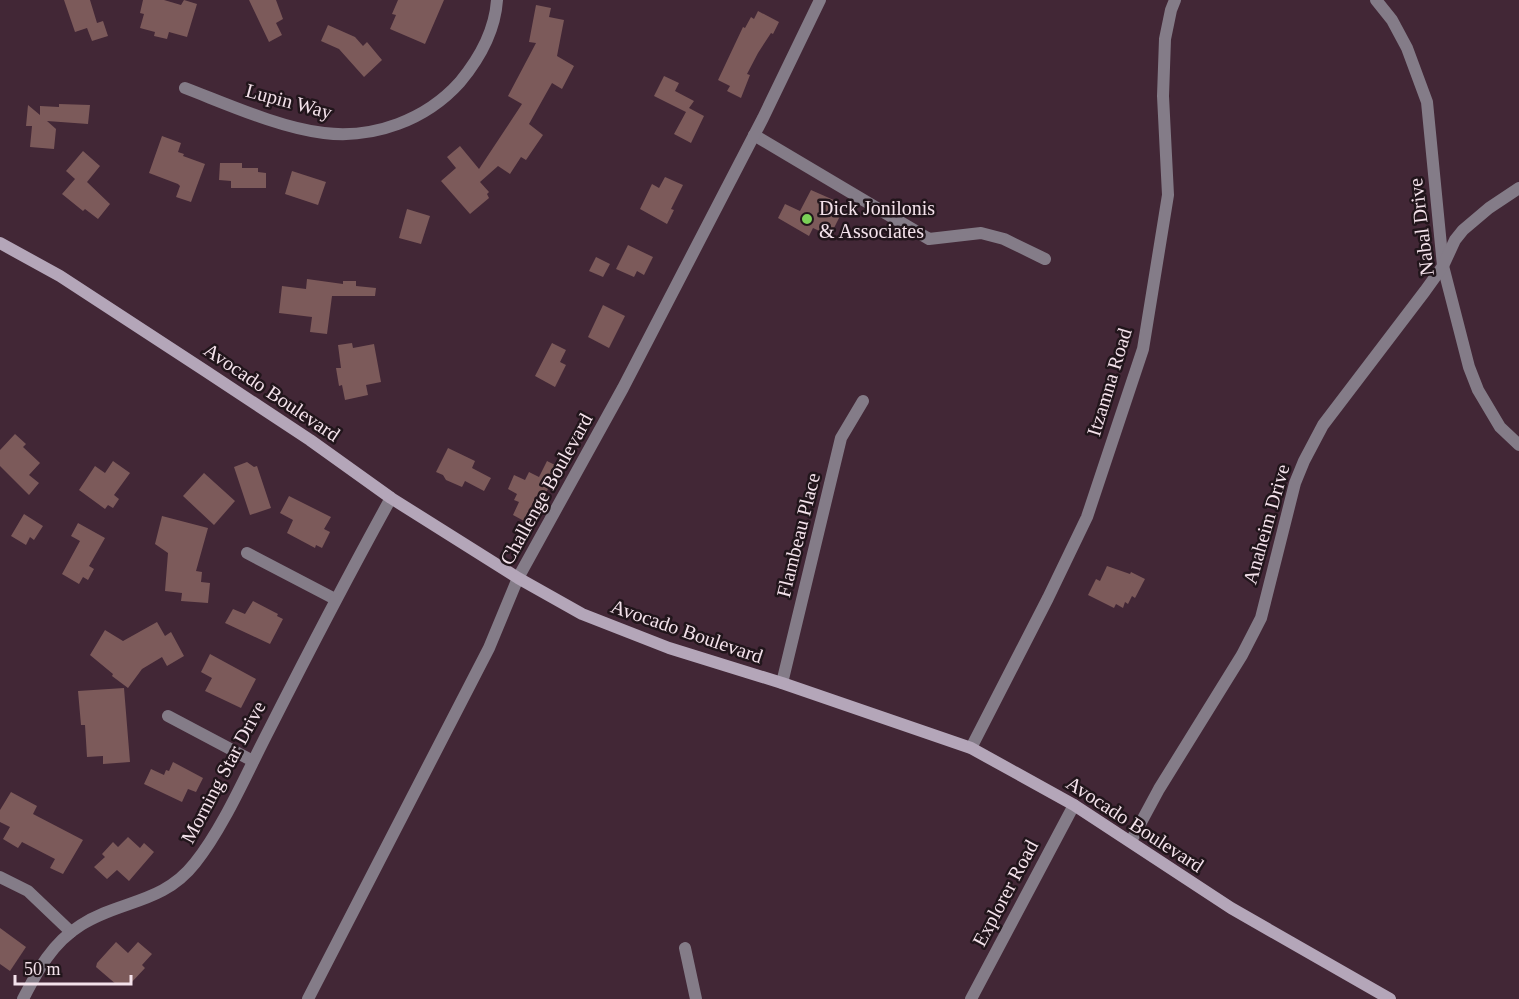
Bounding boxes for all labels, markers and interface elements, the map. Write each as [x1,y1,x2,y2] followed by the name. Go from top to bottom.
[243,79,335,124] street label: Lupin Way
[1404,177,1438,277] street label: Nabal Drive
[819,197,935,242] place label: Dick Jonilonis & Associates
[800,212,814,226] marker: Dick Jonilonis & Associates
[1082,325,1136,439] street label: Itzamna Road
[200,338,344,446] street label: Avocado Boulevard
[495,410,598,569] street label: Challenge Boulevard
[1238,461,1294,587] street label: Anaheim Drive
[772,471,824,599] street label: Flambeau Place
[608,595,766,667] street label: Avocado Boulevard
[176,697,271,847] street label: Morning Star Drive
[1062,771,1208,877] street label: Avocado Boulevard
[968,836,1043,950] street label: Explorer Road
[15,948,130,986] scale bar
[24,959,61,979] text: 50 m

